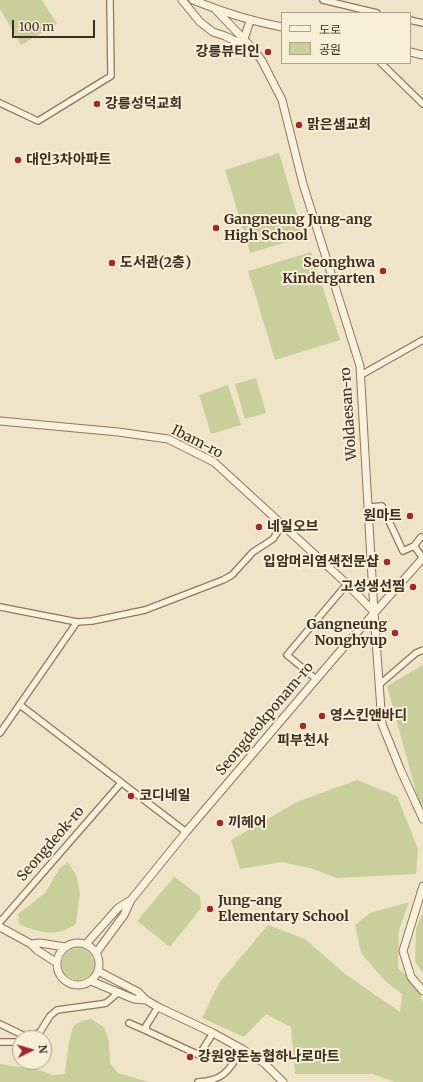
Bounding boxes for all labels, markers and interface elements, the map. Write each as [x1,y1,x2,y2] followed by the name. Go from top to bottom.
[14,12,97,38] scale bar
[281,12,411,64] legend
[19,19,54,34] text: 100 m
[319,22,341,37] text: 도로
[319,42,341,57] text: 공원
[196,44,260,60] place label: 강릉뷰티인
[263,47,273,57] marker: 강릉뷰티인
[105,96,182,112] place label: 강릉성덕교회
[92,99,102,109] marker: 강릉성덕교회
[307,117,371,133] place label: 맑은샘교회
[294,120,304,130] marker: 맑은샘교회
[26,152,111,168] place label: 대인3차아파트
[13,155,23,165] marker: 대인3차아파트
[224,212,372,244] place label: Gangneung Jung-ang High School
[211,223,221,233] marker: Gangneung Jung-ang High School
[120,255,191,271] place label: 도서관(2층)
[282,255,375,288] place label: Seonghwa Kindergarten
[107,258,117,268] marker: 도서관(2층)
[378,266,388,276] marker: Seonghwa Kindergarten
[337,367,361,461] street label: Woldaesan-ro
[169,422,225,462] street label: Ibam-ro
[363,508,402,524] place label: 원마트
[405,511,415,521] marker: 원마트
[267,519,319,535] place label: 네일오브
[254,522,264,532] marker: 네일오브
[263,554,379,570] place label: 입암머리염색전문샵
[382,557,392,567] marker: 입암머리염색전문샵
[341,579,405,595] place label: 고성생선찜
[408,582,418,592] marker: 고성생선찜
[307,617,387,650] place label: Gangneung Nonghyup
[390,628,400,638] marker: Gangneung Nonghyup
[213,659,317,779] street label: Seongdeokponam-ro
[330,708,407,724] place label: 영스킨앤바디
[317,711,327,721] marker: 영스킨앤바디
[298,721,308,731] marker: 피부천사
[277,733,329,749] place label: 피부천사
[139,788,191,804] place label: 코디네일
[126,791,136,801] marker: 코디네일
[14,803,88,885] street label: Seongdeok-ro
[228,815,267,831] place label: 끼헤어
[215,818,225,828] marker: 끼헤어
[218,893,349,926] place label: Jung-ang Elementary School
[205,904,215,914] marker: Jung-ang Elementary School
[12,1030,52,1070] north arrow
[36,1044,50,1054] text: N
[198,1049,340,1065] place label: 강원양돈농협하나로마트
[185,1052,195,1062] marker: 강원양돈농협하나로마트

